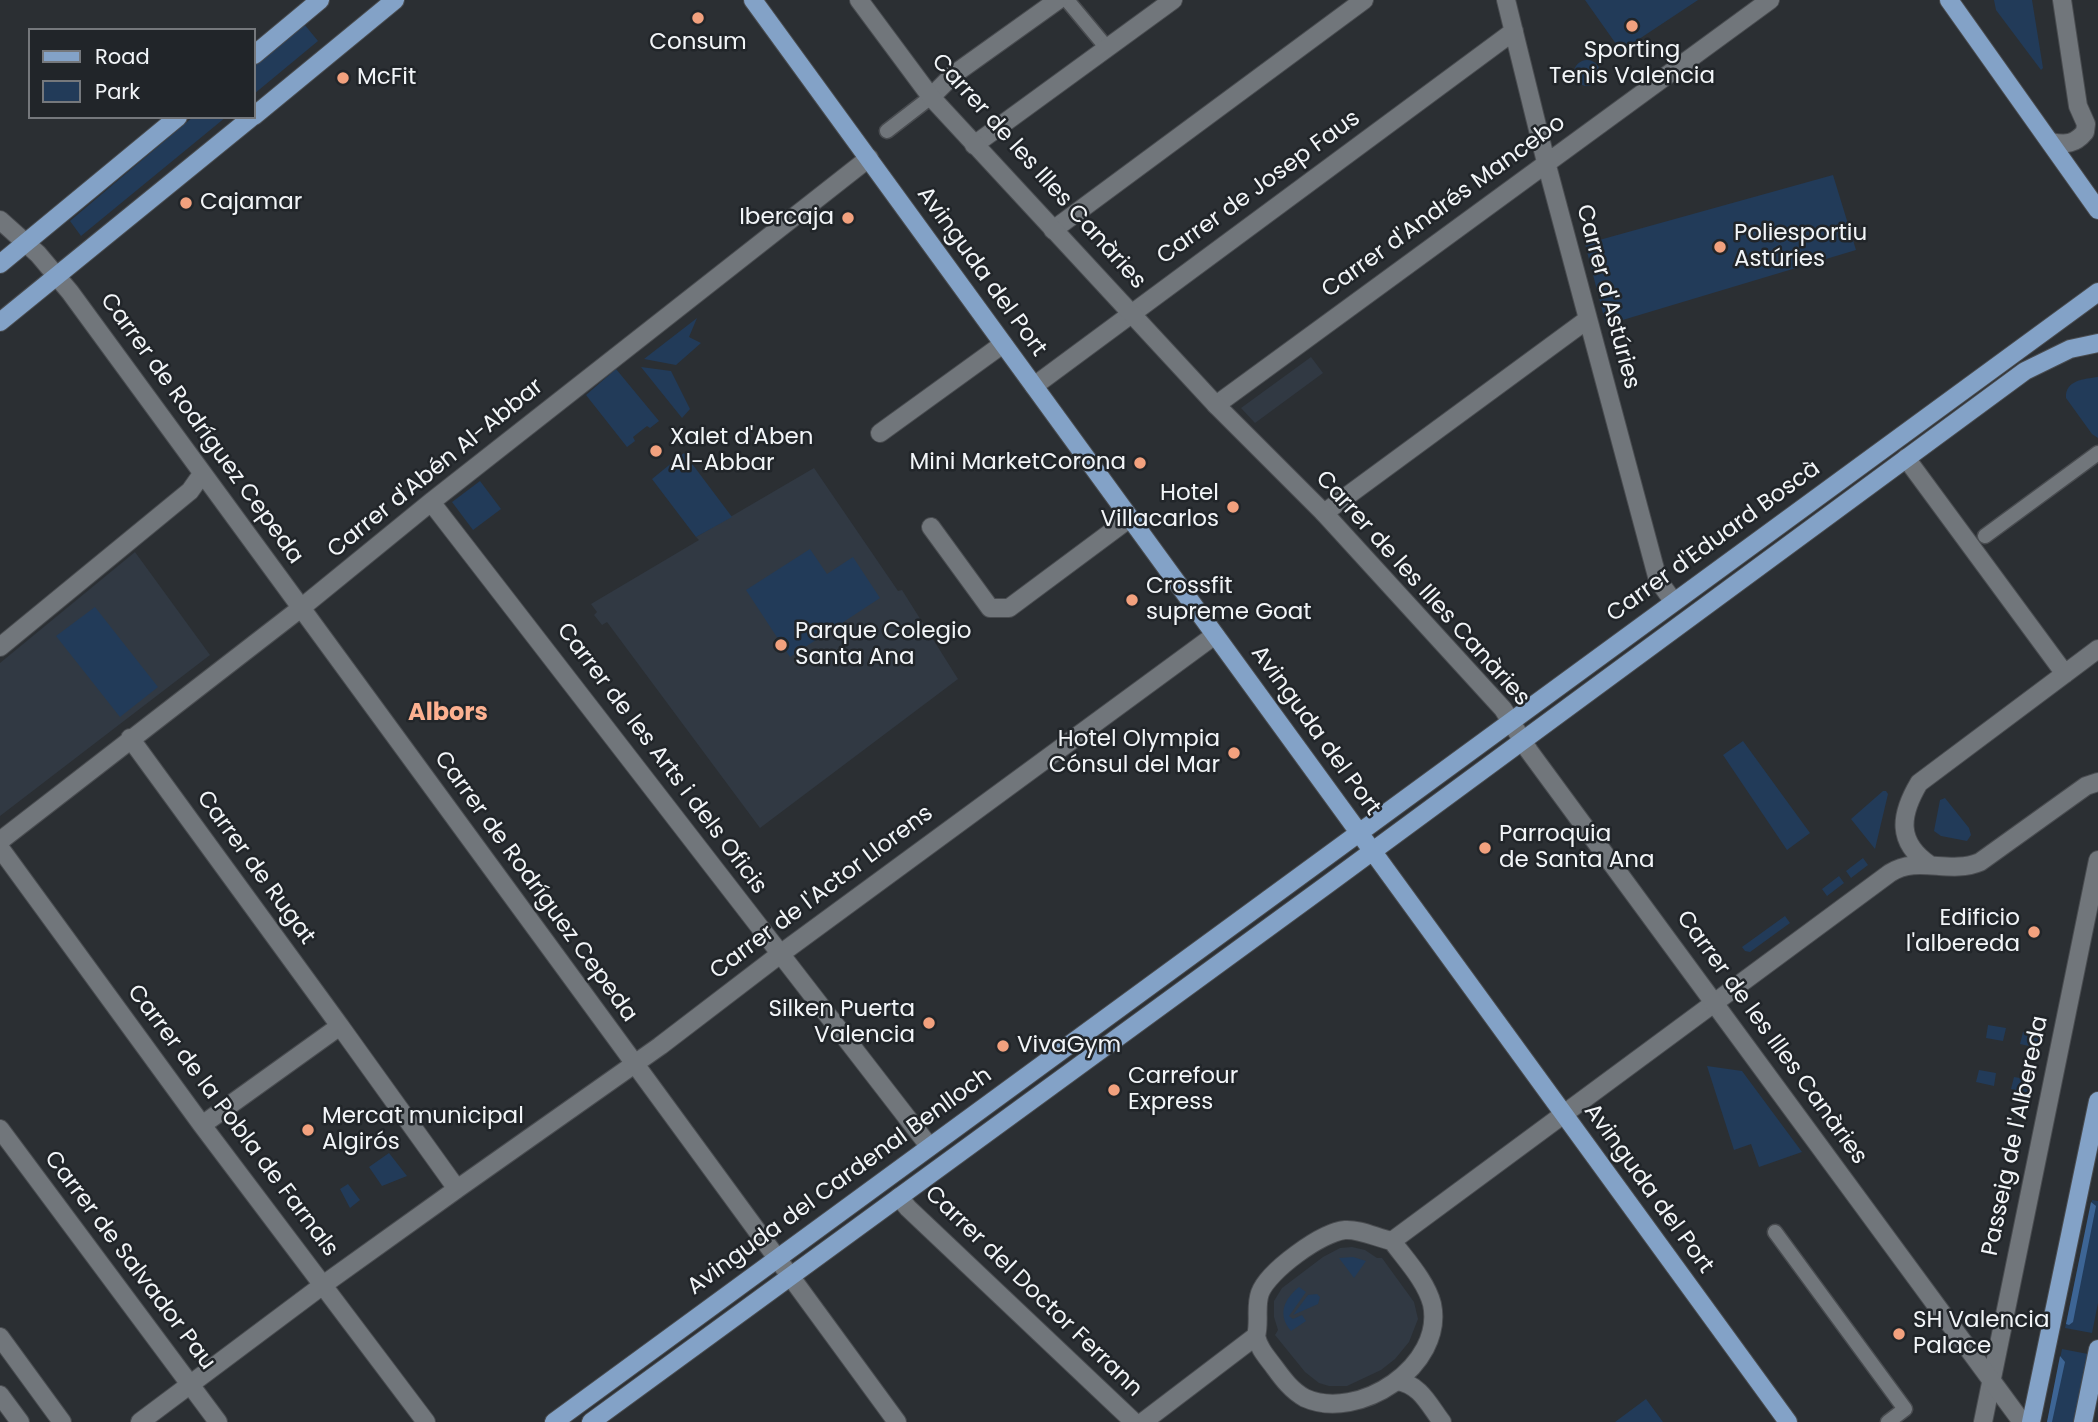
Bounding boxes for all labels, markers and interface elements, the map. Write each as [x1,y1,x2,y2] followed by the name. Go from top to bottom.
[690,10,706,26] marker: Consum
[1624,18,1640,34] marker: Sporting Tenis Valencia
[28,28,256,119] legend
[649,29,747,57] place label: Consum
[1549,37,1715,91] place label: Sporting Tenis Valencia
[95,42,150,71] text: Road
[925,49,1151,295] street label: Carrer de les Illes Canàries
[357,64,416,92] place label: McFit
[335,70,351,86] marker: McFit
[95,77,140,106] text: Park
[1152,105,1366,271] street label: Carrer de Josep Faus
[1317,109,1571,305] street label: Carrer d'Andrés Mancebo
[910,182,1052,362] street label: Avinguda del Port
[200,189,302,217] place label: Cajamar
[178,195,194,211] marker: Cajamar
[1569,202,1645,392] street label: Carrer d'Astúries
[739,204,834,232] place label: Ibercaja
[840,210,856,226] marker: Ibercaja
[1734,220,1867,274] place label: Poliesportiu Astúries
[1712,239,1728,255] marker: Poliesportiu Astúries
[93,288,309,570] street label: Carrer de Rodríguez Cepeda
[323,374,549,564] street label: Carrer d'Abén Al-Abbar
[670,424,813,478] place label: Xalet d'Aben Al-Abbar
[648,443,664,459] marker: Xalet d'Aben Al-Abbar
[910,449,1126,477] place label: Mini MarketCorona
[1132,455,1148,471] marker: Mini MarketCorona
[1602,455,1826,629] street label: Carrer d'Eduard Boscà
[1309,466,1535,712] street label: Carrer de les Illes Canàries
[1100,480,1219,534] place label: Hotel Villacarlos
[1225,499,1241,515] marker: Hotel Villacarlos
[1146,573,1312,627] place label: Crossfit supreme Goat
[1124,592,1140,608] marker: Crossfit supreme Goat
[550,618,772,900] street label: Carrer de les Arts i dels Oficis
[795,618,971,672] place label: Parque Colegio Santa Ana
[773,637,789,653] marker: Parque Colegio Santa Ana
[1244,641,1386,821] street label: Avinguda del Port
[408,700,488,728] district label: Albors
[1049,726,1220,780] place label: Hotel Olympia Cónsul del Mar
[1226,745,1242,761] marker: Hotel Olympia Cónsul del Mar
[427,746,643,1028] street label: Carrer de Rodríguez Cepeda
[190,786,320,950] street label: Carrer de Rugat
[705,800,939,986] street label: Carrer de l'Actor Llorens
[1499,821,1655,875] place label: Parroquia de Santa Ana
[1477,840,1493,856] marker: Parroquia de Santa Ana
[1906,905,2020,959] place label: Edificio l'albereda
[1670,906,1872,1170] street label: Carrer de les Illes Canàries
[2026,924,2042,940] marker: Edificio l'albereda
[121,980,343,1262] street label: Carrer de la Pobla de Farnals
[768,996,915,1050] place label: Silken Puerta Valencia
[1977,1013,2055,1259] street label: Passeig de l'Albereda
[921,1015,937,1031] marker: Silken Puerta Valencia
[1017,1032,1121,1060] place label: VivaGym
[995,1038,1011,1054] marker: VivaGym
[682,1062,998,1302] street label: Avinguda del Cardenal Benlloch
[1128,1063,1238,1117] place label: Carrefour Express
[1106,1082,1122,1098] marker: Carrefour Express
[1577,1099,1719,1279] street label: Avinguda del Port
[322,1103,524,1157] place label: Mercat municipal Algirós
[300,1122,316,1138] marker: Mercat municipal Algirós
[38,1146,220,1376] street label: Carrer de Salvador Pau
[918,1181,1148,1403] street label: Carrer del Doctor Ferrann
[1913,1307,2049,1361] place label: SH Valencia Palace
[1891,1326,1907,1342] marker: SH Valencia Palace

